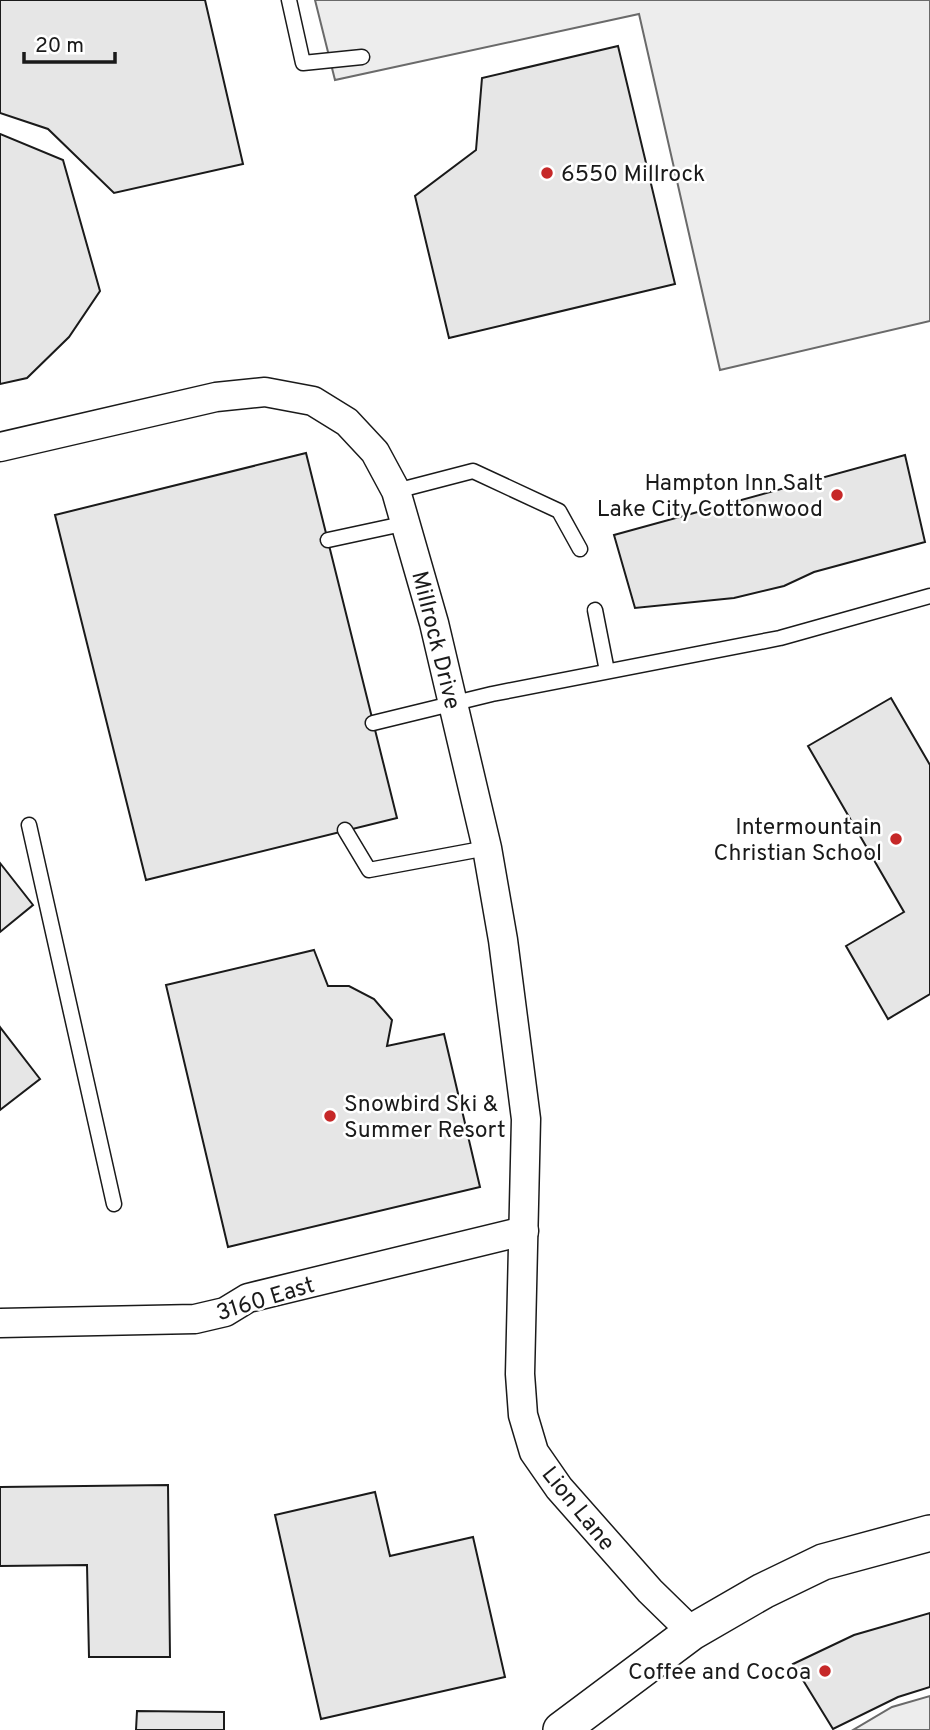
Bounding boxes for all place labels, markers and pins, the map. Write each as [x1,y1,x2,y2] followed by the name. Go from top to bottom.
[561,161,705,190] place label: 6550 Millrock
[539,165,555,181] marker: 6550 Millrock
[597,470,823,525] place label: Hampton Inn Salt Lake City Cottonwood
[829,487,845,503] marker: Hampton Inn Salt Lake City Cottonwood
[714,814,882,869] place label: Intermountain Christian School
[888,831,904,847] marker: Intermountain Christian School
[344,1091,506,1146] place label: Snowbird Ski & Summer Resort
[322,1108,338,1124] marker: Snowbird Ski & Summer Resort
[628,1659,811,1688] place label: Coffee and Cocoa
[817,1663,833,1679] marker: Coffee and Cocoa

